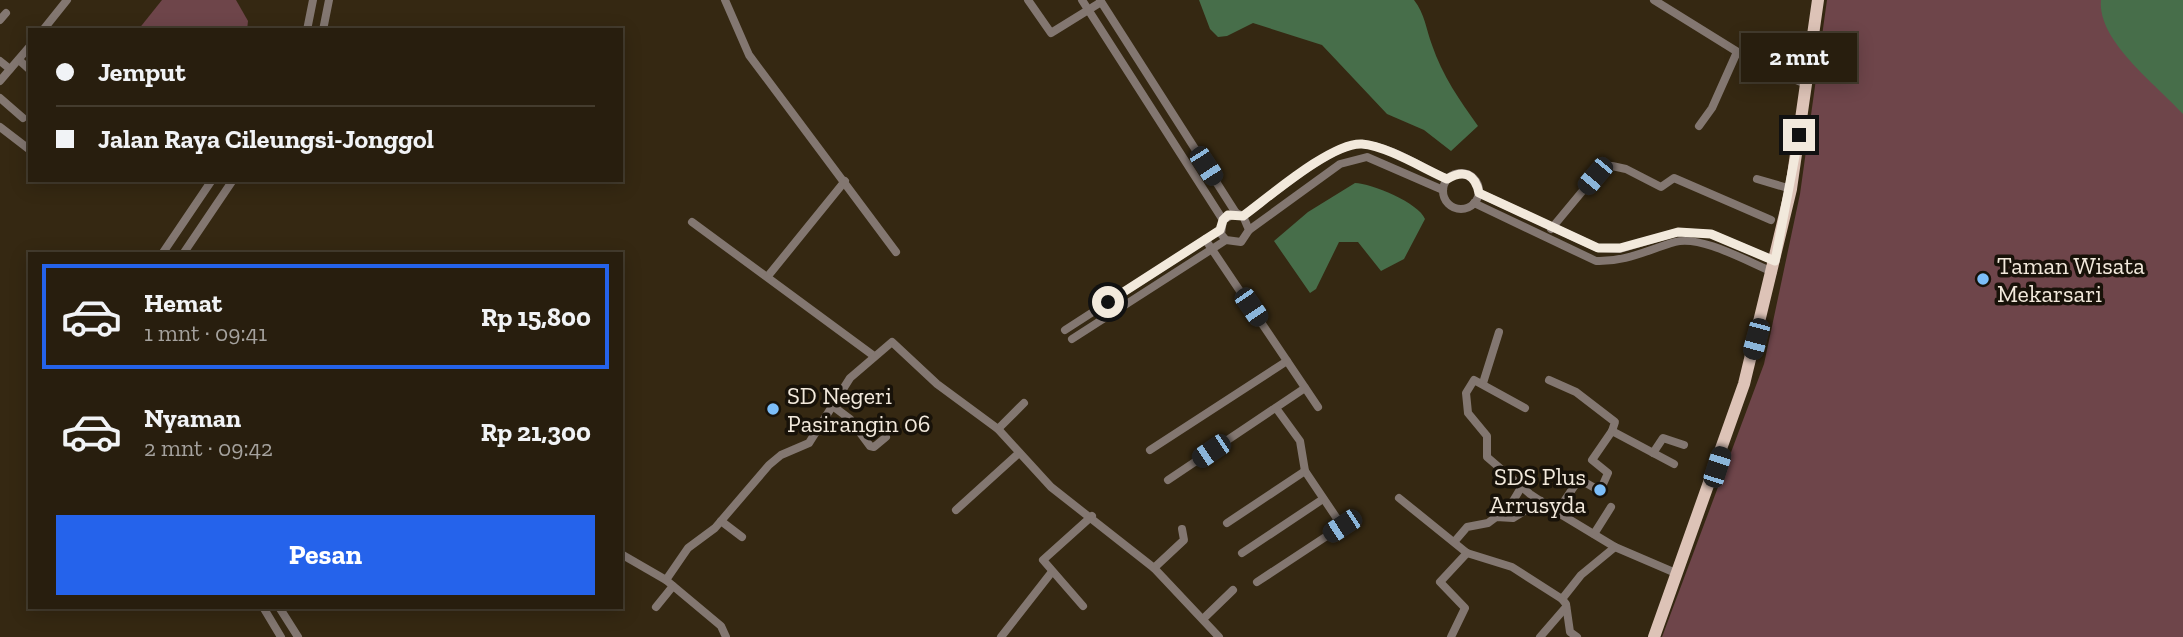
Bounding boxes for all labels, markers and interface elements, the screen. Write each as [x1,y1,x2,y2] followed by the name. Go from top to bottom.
[1741,33,1857,82] callout: 2 mnt
[1769,43,1829,71] text: 2 mnt
[98,56,186,88] text: Jemput
[1783,119,1815,151] route end
[98,123,434,155] text: Jalan Raya Cileungsi-Jonggol
[1186,143,1227,189] car
[1574,153,1617,199] car
[1997,251,2145,308] place label: Taman Wisata Mekarsari
[1975,271,1991,287] marker: Taman Wisata Mekarsari
[1231,284,1272,330] car
[60,285,123,348] icon: car
[1092,286,1124,318] route start
[144,287,222,319] text: Hemat
[481,301,591,333] text: Rp 15,800
[1741,316,1772,362] car
[144,319,267,347] text: 1 mnt · 09:41
[787,381,931,438] place label: SD Negeri Pasirangin 06
[60,400,123,463] icon: car
[765,401,781,417] marker: SD Negeri Pasirangin 06
[144,402,241,434] text: Nyaman
[481,416,591,448] text: Rp 21,300
[1188,431,1235,471] car
[144,434,273,462] text: 2 mnt · 09:42
[1701,444,1734,490] car
[1490,462,1586,519] place label: SDS Plus Arrusyda
[1592,482,1608,498] marker: SDS Plus Arrusyda
[1319,506,1366,546] car
[56,515,595,595] button: Pesan

